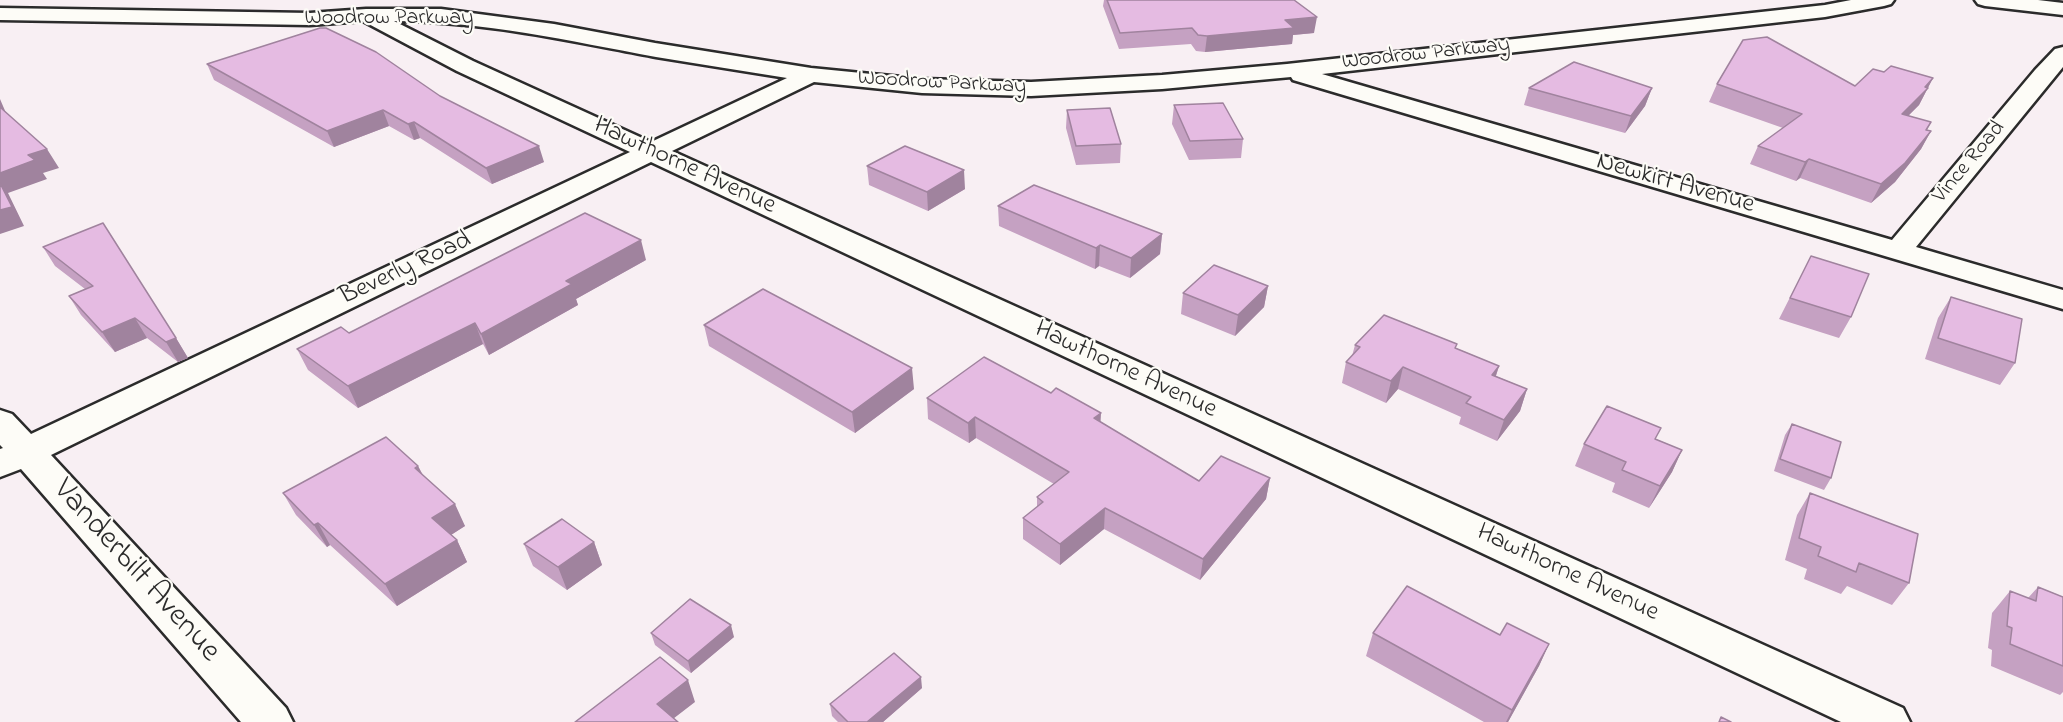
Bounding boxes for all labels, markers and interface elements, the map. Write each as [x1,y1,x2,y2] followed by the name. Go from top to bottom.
[305,6,473,32] street label: Woodrow Parkway
[1341,33,1511,77] street label: Woodrow Parkway
[857,66,1027,102] street label: Woodrow Parkway
[588,111,780,223] street label: Hawthorne Avenue
[1928,117,2012,209] street label: Vince Road
[1592,148,1758,222] street label: Newkirt Avenue
[335,226,477,314] street label: Beverly Road
[1029,315,1221,427] street label: Hawthorne Avenue
[43,473,227,671] street label: Vanderbilt Avenue
[1471,518,1663,630] street label: Hawthorne Avenue

